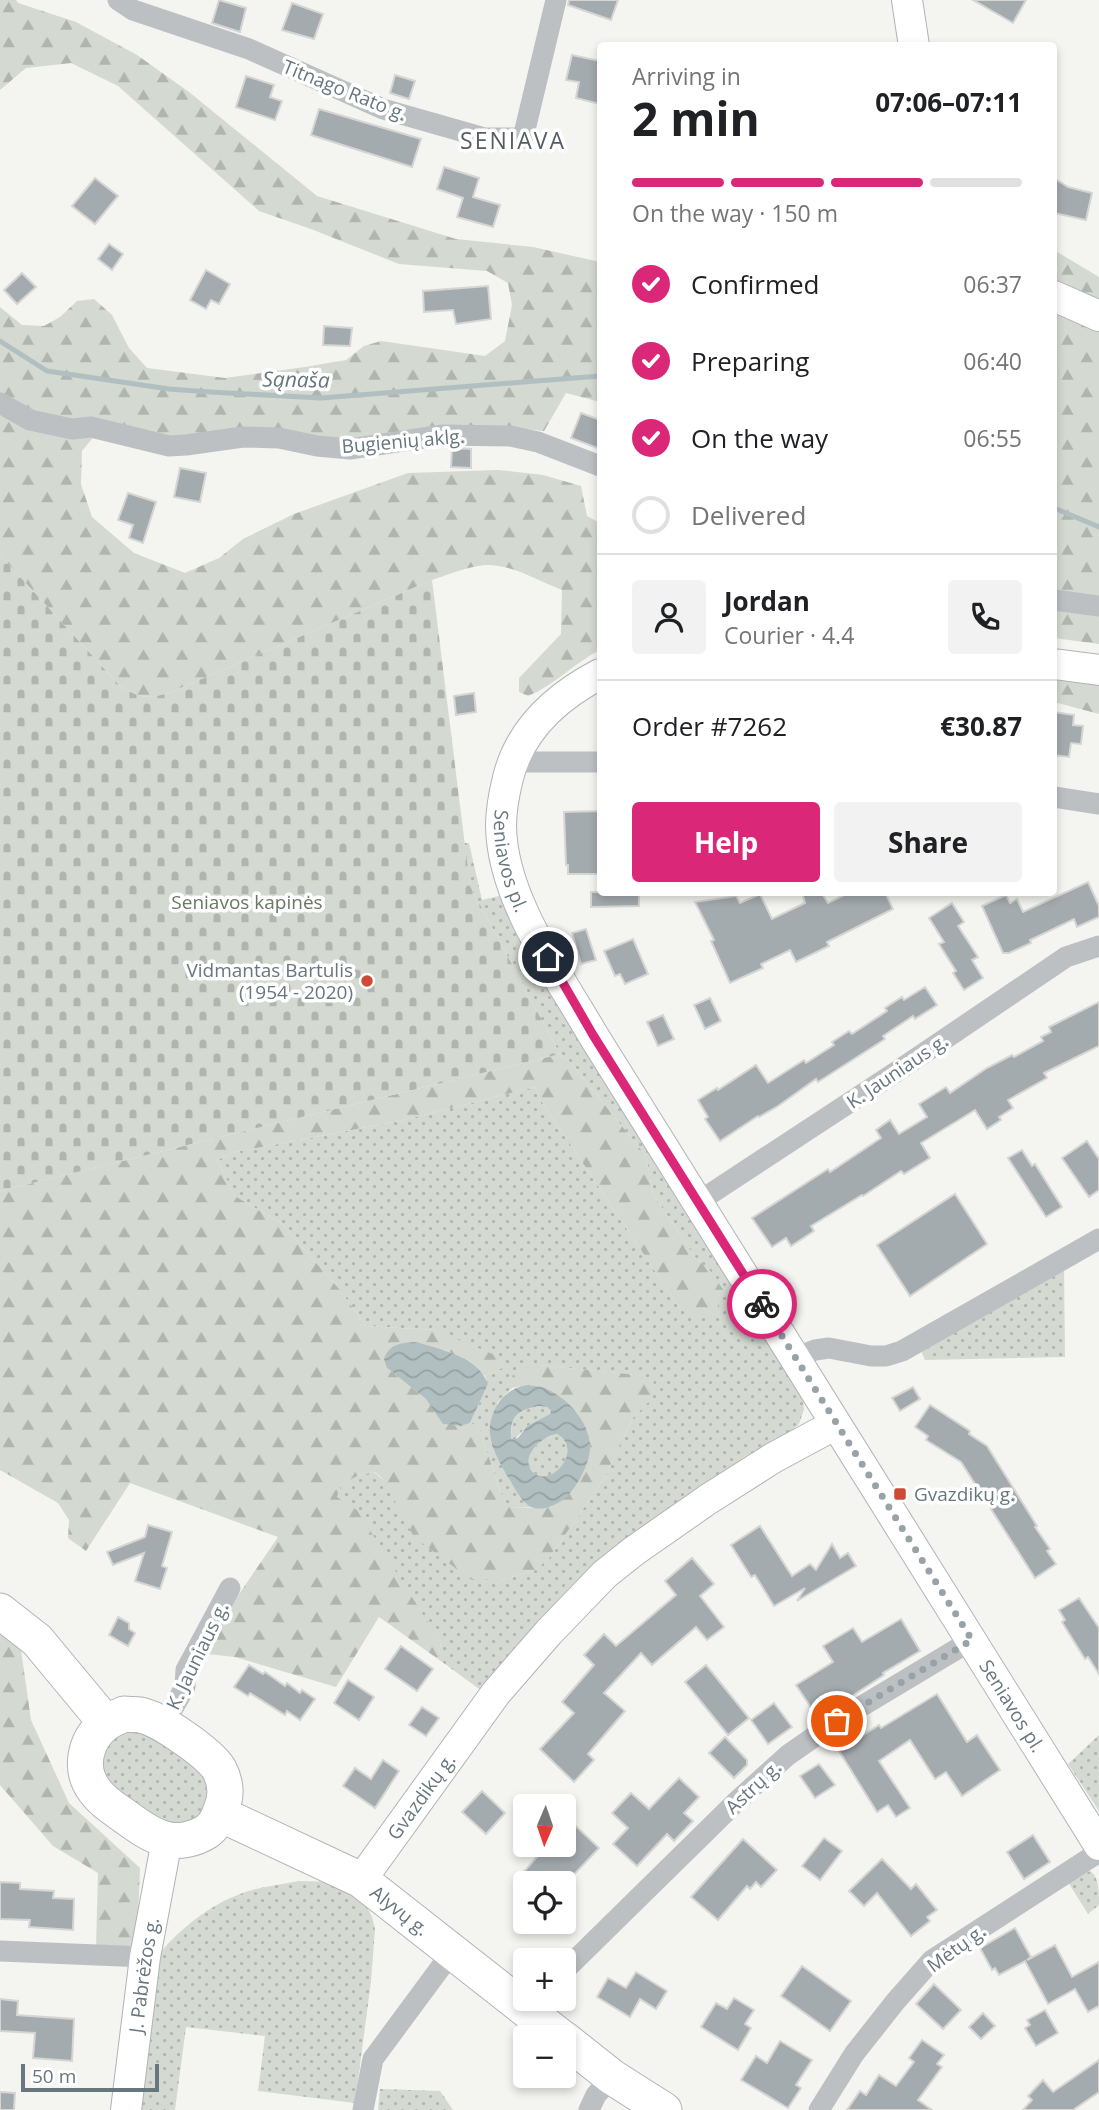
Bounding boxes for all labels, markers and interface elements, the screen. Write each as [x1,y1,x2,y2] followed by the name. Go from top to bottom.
[279,53,411,127] street label: Titnago Rato g.
[632,60,741,92] text: Arriving in
[875,84,1022,120] text: 07:06–07:11
[632,87,760,149] text: 2 min
[460,124,566,156] district label: SENIAVA
[632,197,838,229] text: On the way · 150 m
[632,265,670,303] icon: check
[691,266,819,302] text: Confirmed
[963,268,1022,300] text: 06:37
[632,342,670,380] icon: check
[691,343,809,379] text: Preparing
[963,345,1022,377] text: 06:40
[262,364,330,394] water label: Sąnaša
[632,419,670,457] icon: check
[691,420,828,456] text: On the way
[963,422,1022,454] text: 06:55
[340,423,466,459] street label: Bugienių aklg.
[691,497,806,533] text: Delivered
[632,580,706,654] button: person
[948,580,1022,654] button: phone
[724,583,810,619] text: Jordan
[724,619,854,651] text: Courier · 4.4
[632,708,787,744] text: Order #7262
[940,708,1022,744] text: €30.87
[632,802,820,882] button: Help
[834,802,1022,882] button: Share
[488,809,534,916] street label: Seniavos pl.
[171,889,323,915] park label: Seniavos kapinės
[518,927,578,987] pin
[529,938,567,976] icon: home
[186,957,353,1005] place label: Vidmantas Bartulis (1954 - 2020)
[359,973,375,989] marker: Vidmantas Bartulis (1954 - 2020)
[841,1028,953,1114] street label: K. Jauniaus g.
[727,1269,797,1339] courier
[743,1285,781,1323] icon: bike
[914,1481,1015,1507] place label: Gvazdikų g.
[892,1486,908,1502] marker: Gvazdikų g.
[160,1598,234,1714] street label: K. Jauniaus g.
[973,1655,1051,1757] street label: Seniavos pl.
[807,1691,867,1751] pin
[818,1702,856,1740] icon: bag
[381,1748,461,1845] street label: Gvazdikų g.
[719,1754,787,1820] street label: Astrų g.
[513,1794,576,1857] north arrow
[513,1794,576,2088] map controls
[513,1871,576,1934] button: locate
[365,1879,434,1942] street label: Alyvų g.
[122,1915,165,2037] street label: J. Pabrėžos g.
[921,1918,991,1978] street label: Mėtų g.
[513,1948,576,2011] button: +
[513,2025,576,2088] button: −
[21,2061,159,2093] scale bar
[32,2063,76,2089] text: 50 m

